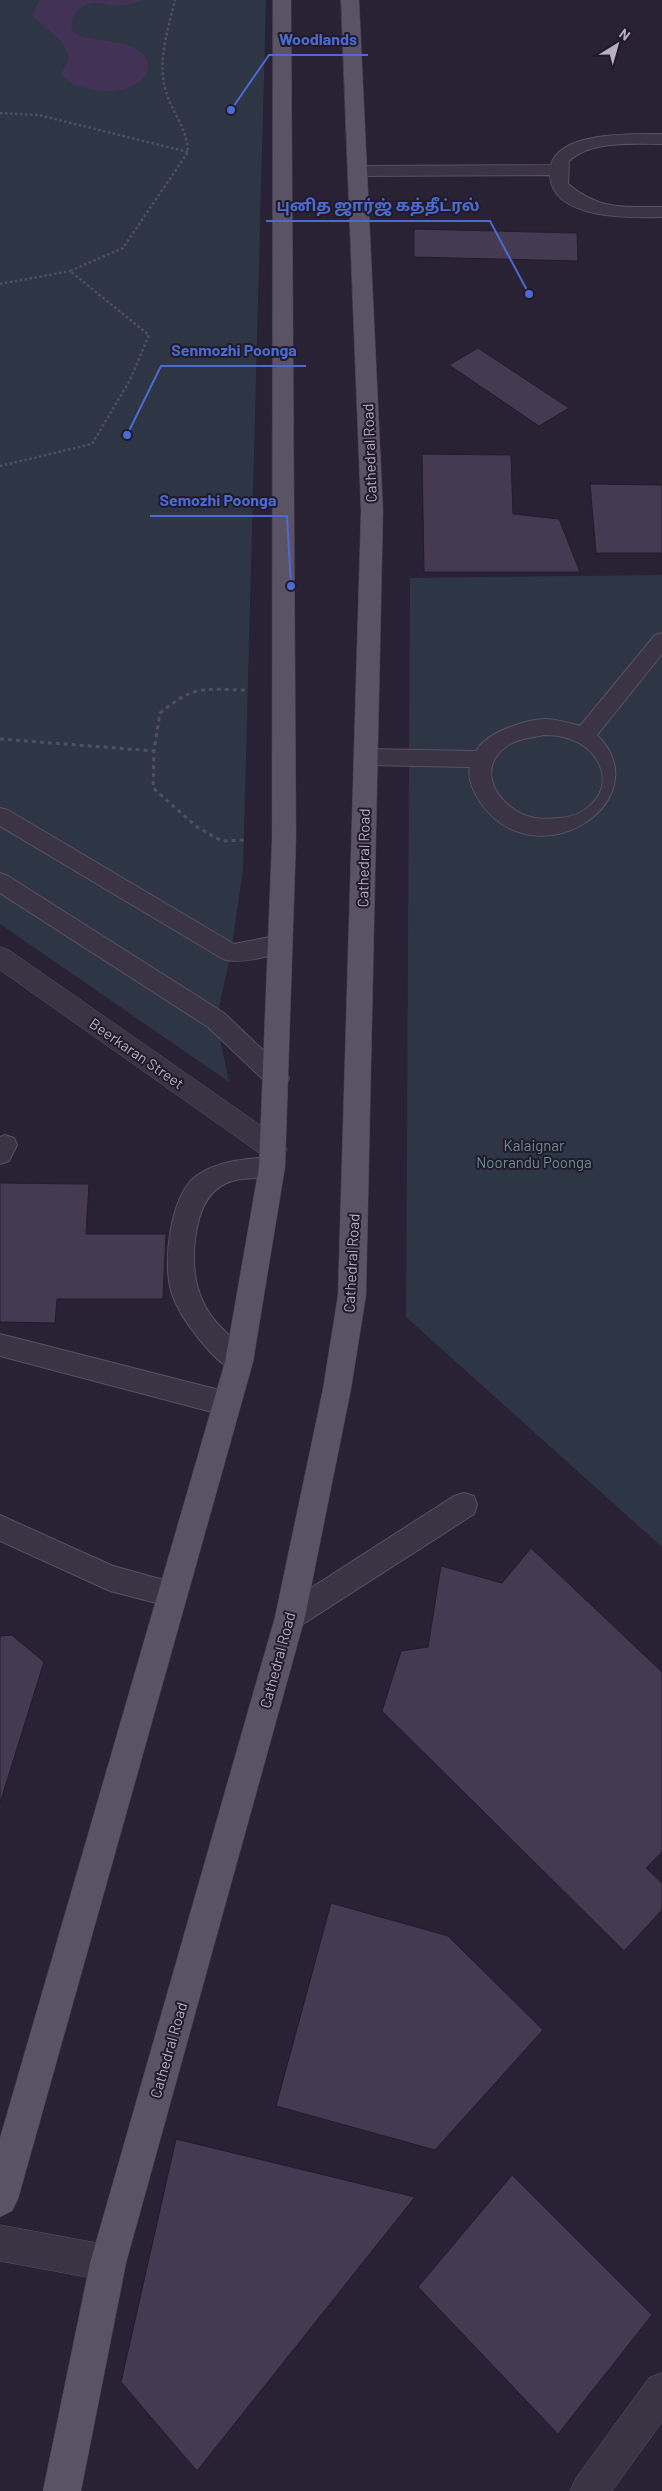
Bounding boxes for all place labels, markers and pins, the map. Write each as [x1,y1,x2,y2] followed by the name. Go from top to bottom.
[269,24,368,55] callout: Woodlands
[266,190,490,221] callout: புனித ஜார்ஜ் கத்தீட்ரல்
[161,335,306,366] callout: Senmozhi Poonga
[150,485,287,516] callout: Semozhi Poonga

